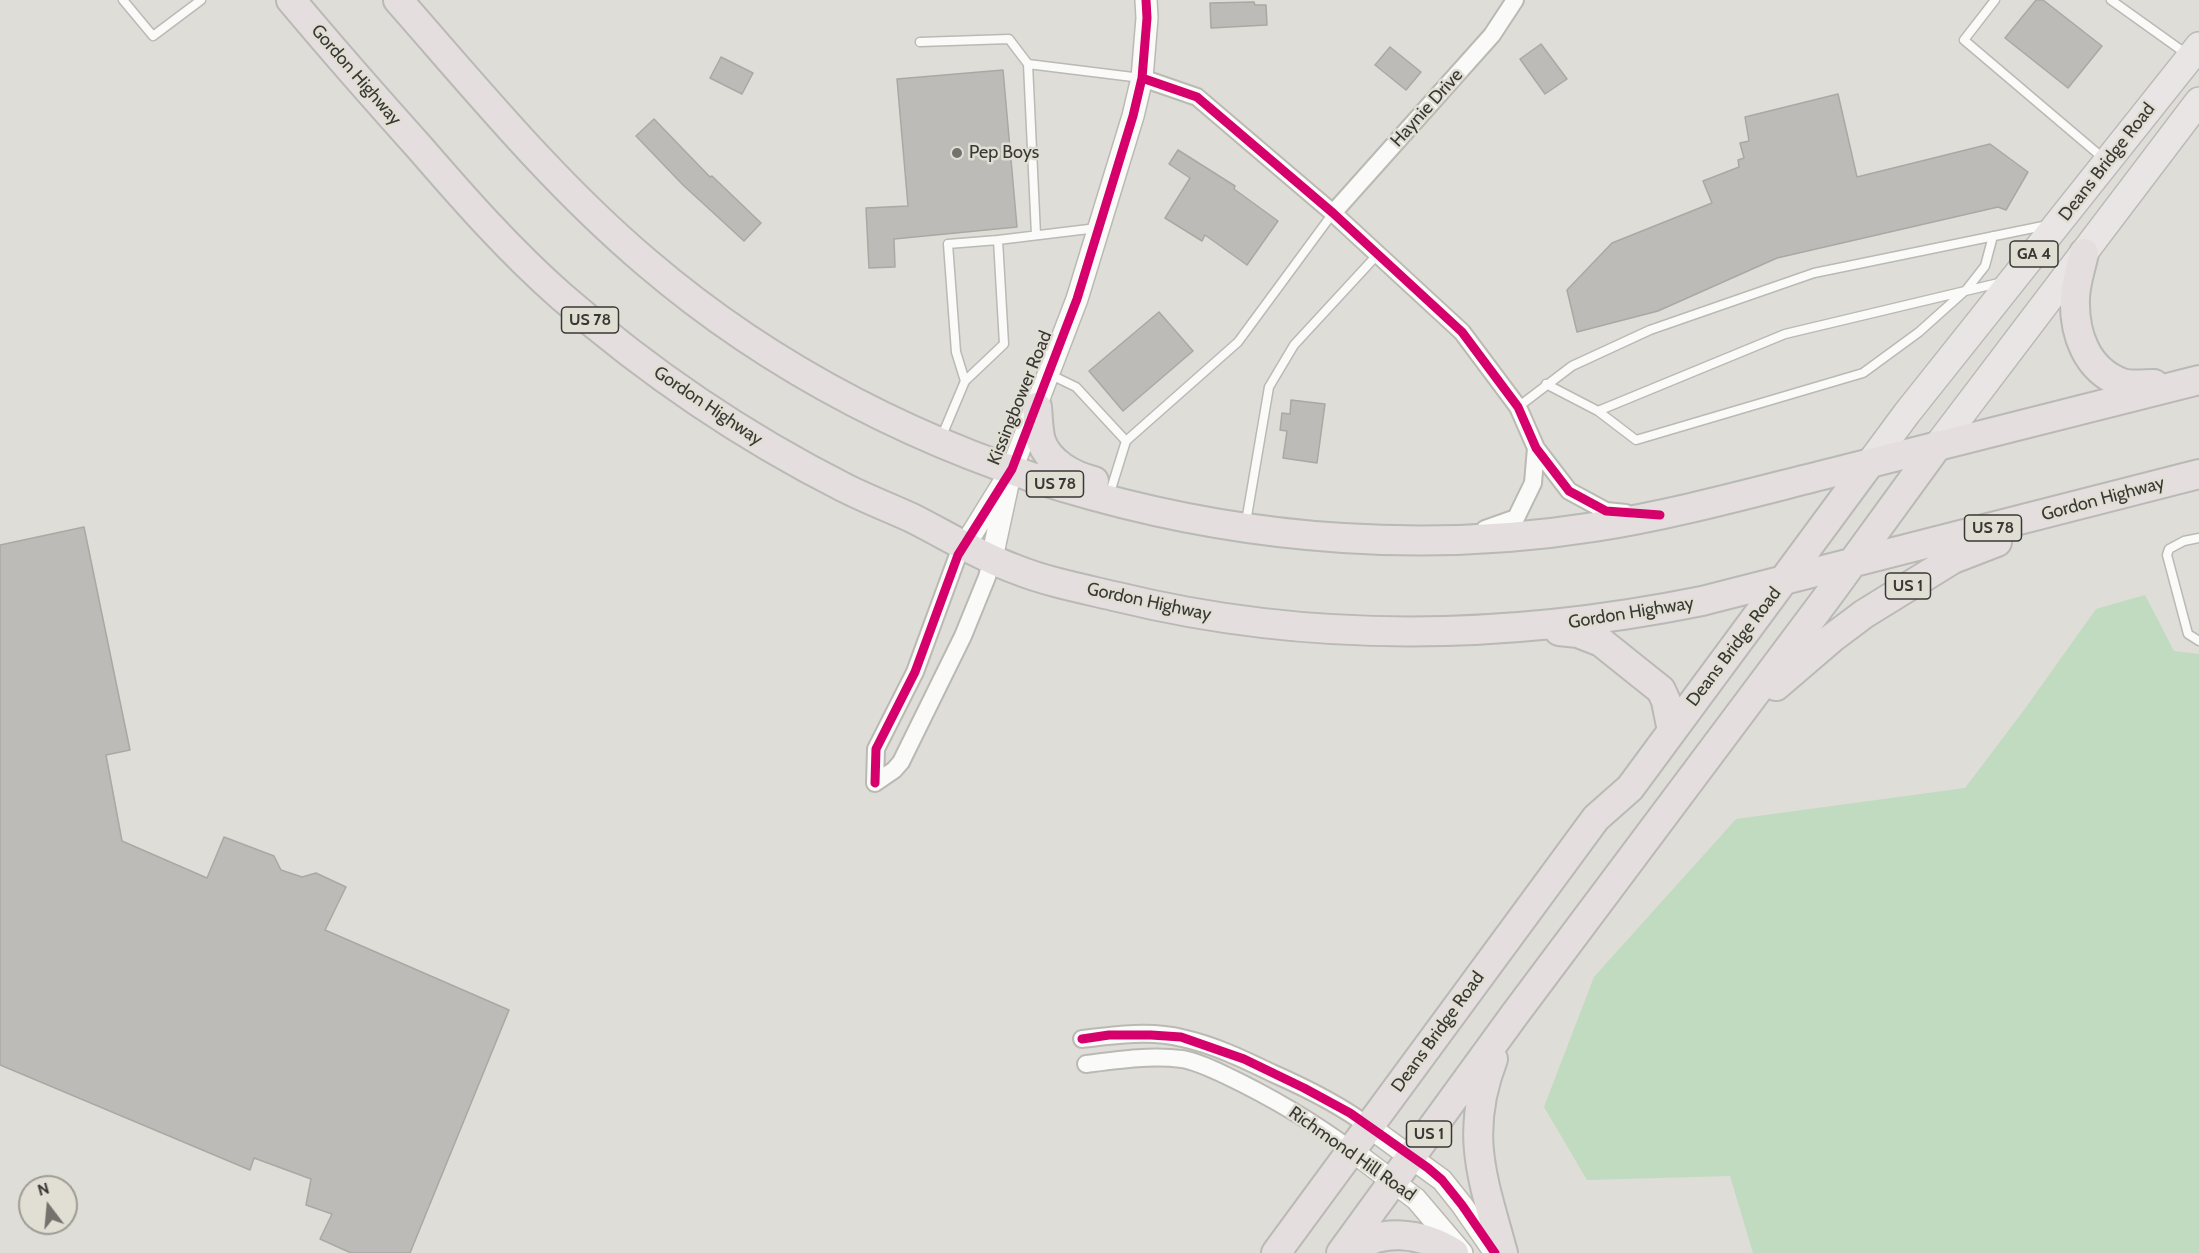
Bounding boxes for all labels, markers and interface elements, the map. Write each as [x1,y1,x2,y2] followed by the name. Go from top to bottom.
[306,20,406,130] street label: Gordon Highway
[1386,65,1468,151] street label: Haynie Drive
[2054,99,2160,225] street label: Deans Bridge Road
[969,142,1039,164] place label: Pep Boys
[950,146,964,160] marker: Pep Boys
[2010,241,2058,267] road number: GA 4
[562,307,618,333] road number: US 78
[983,328,1057,468] street label: Kissingbower Road
[649,362,767,450] street label: Gordon Highway
[1026,471,1084,497] road number: US 78
[2039,472,2167,526] street label: Gordon Highway
[1964,515,2022,541] road number: US 78
[1886,573,1930,599] road number: US 1
[1085,578,1213,626] street label: Gordon Highway
[1682,583,1786,711] street label: Deans Bridge Road
[1567,592,1695,634] street label: Gordon Highway
[1387,967,1489,1097] street label: Deans Bridge Road
[1284,1102,1420,1206] street label: Richmond Hill Road
[1406,1121,1452,1147] road number: US 1
[18,1175,78,1235] north arrow
[35,1178,52,1200] text: N

